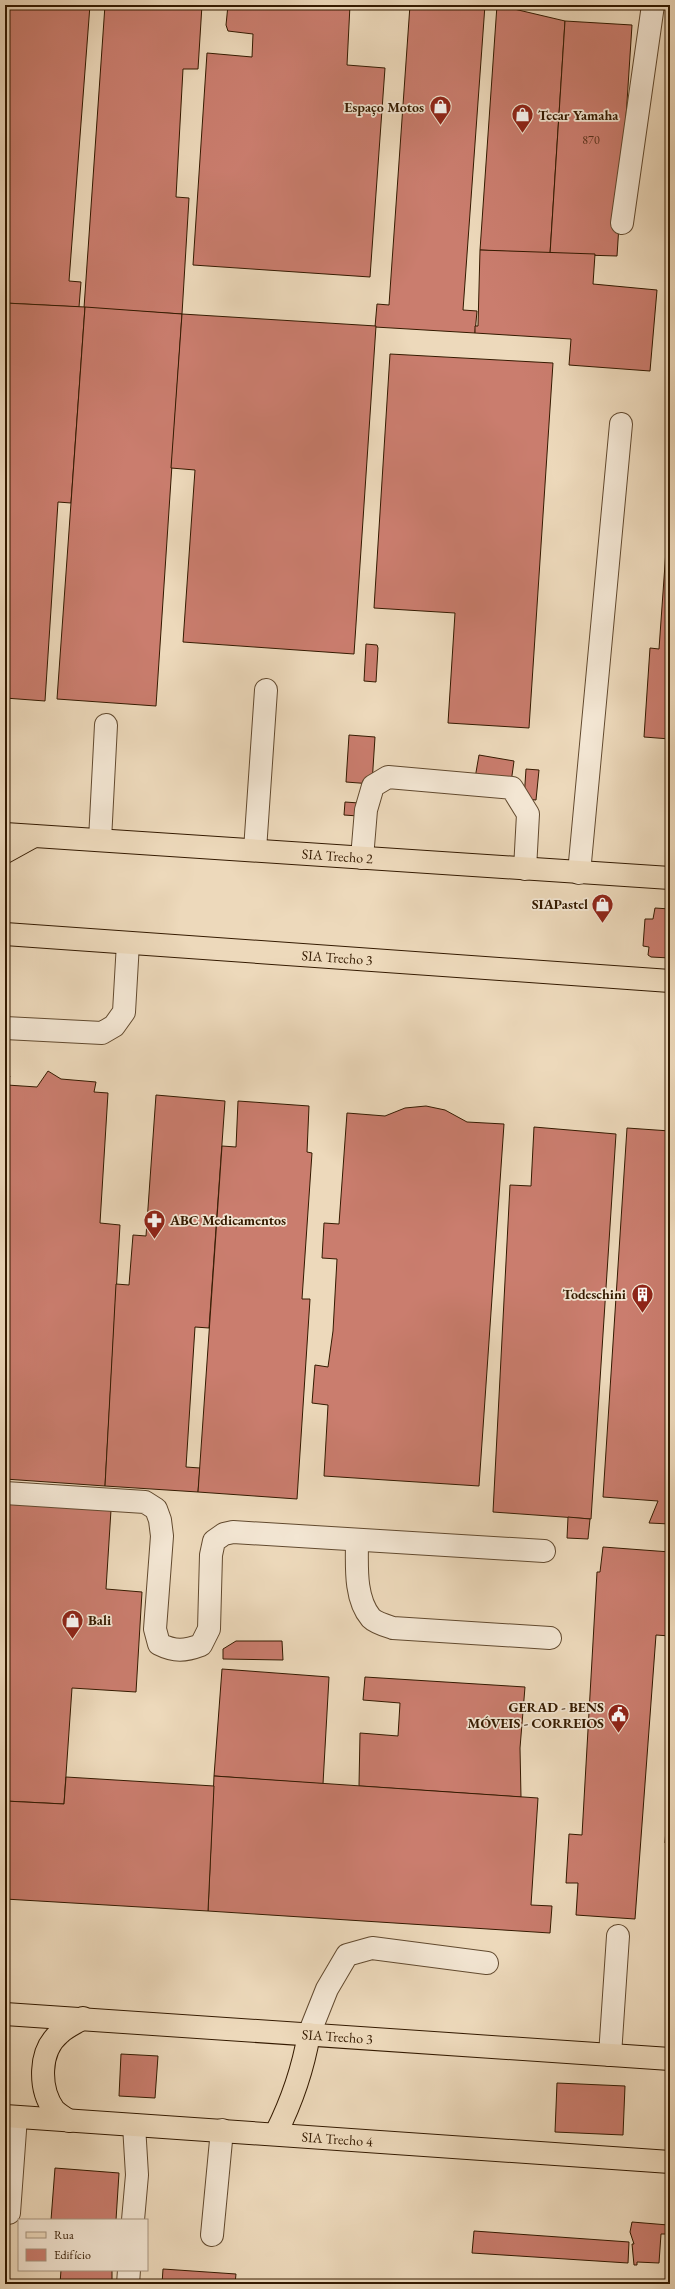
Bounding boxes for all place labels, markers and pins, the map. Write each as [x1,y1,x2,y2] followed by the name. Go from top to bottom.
[427,94,453,127] shop icon: Espaço Motos
[344,98,424,116] place label: Espaço Motos
[510,102,536,135] shop icon: Tecar Yamaha
[538,106,619,124] place label: Tecar Yamaha
[590,891,616,924] shop icon: SIAPastel
[532,895,588,913] place label: SIAPastel
[141,1207,167,1240] pharmacy icon: ABC Medicamentos
[169,1211,286,1229] place label: ABC Medicamentos
[629,1281,655,1314] building icon: Todeschini
[563,1285,626,1303] place label: Todeschini
[59,1607,85,1640] shop icon: Bali
[88,1611,111,1629] place label: Bali
[468,1698,604,1732] place label: GERAD - BENS MÓVEIS - CORREIOS
[606,1702,632,1735] public building icon: GERAD - BENS MÓVEIS - CORREIOS

